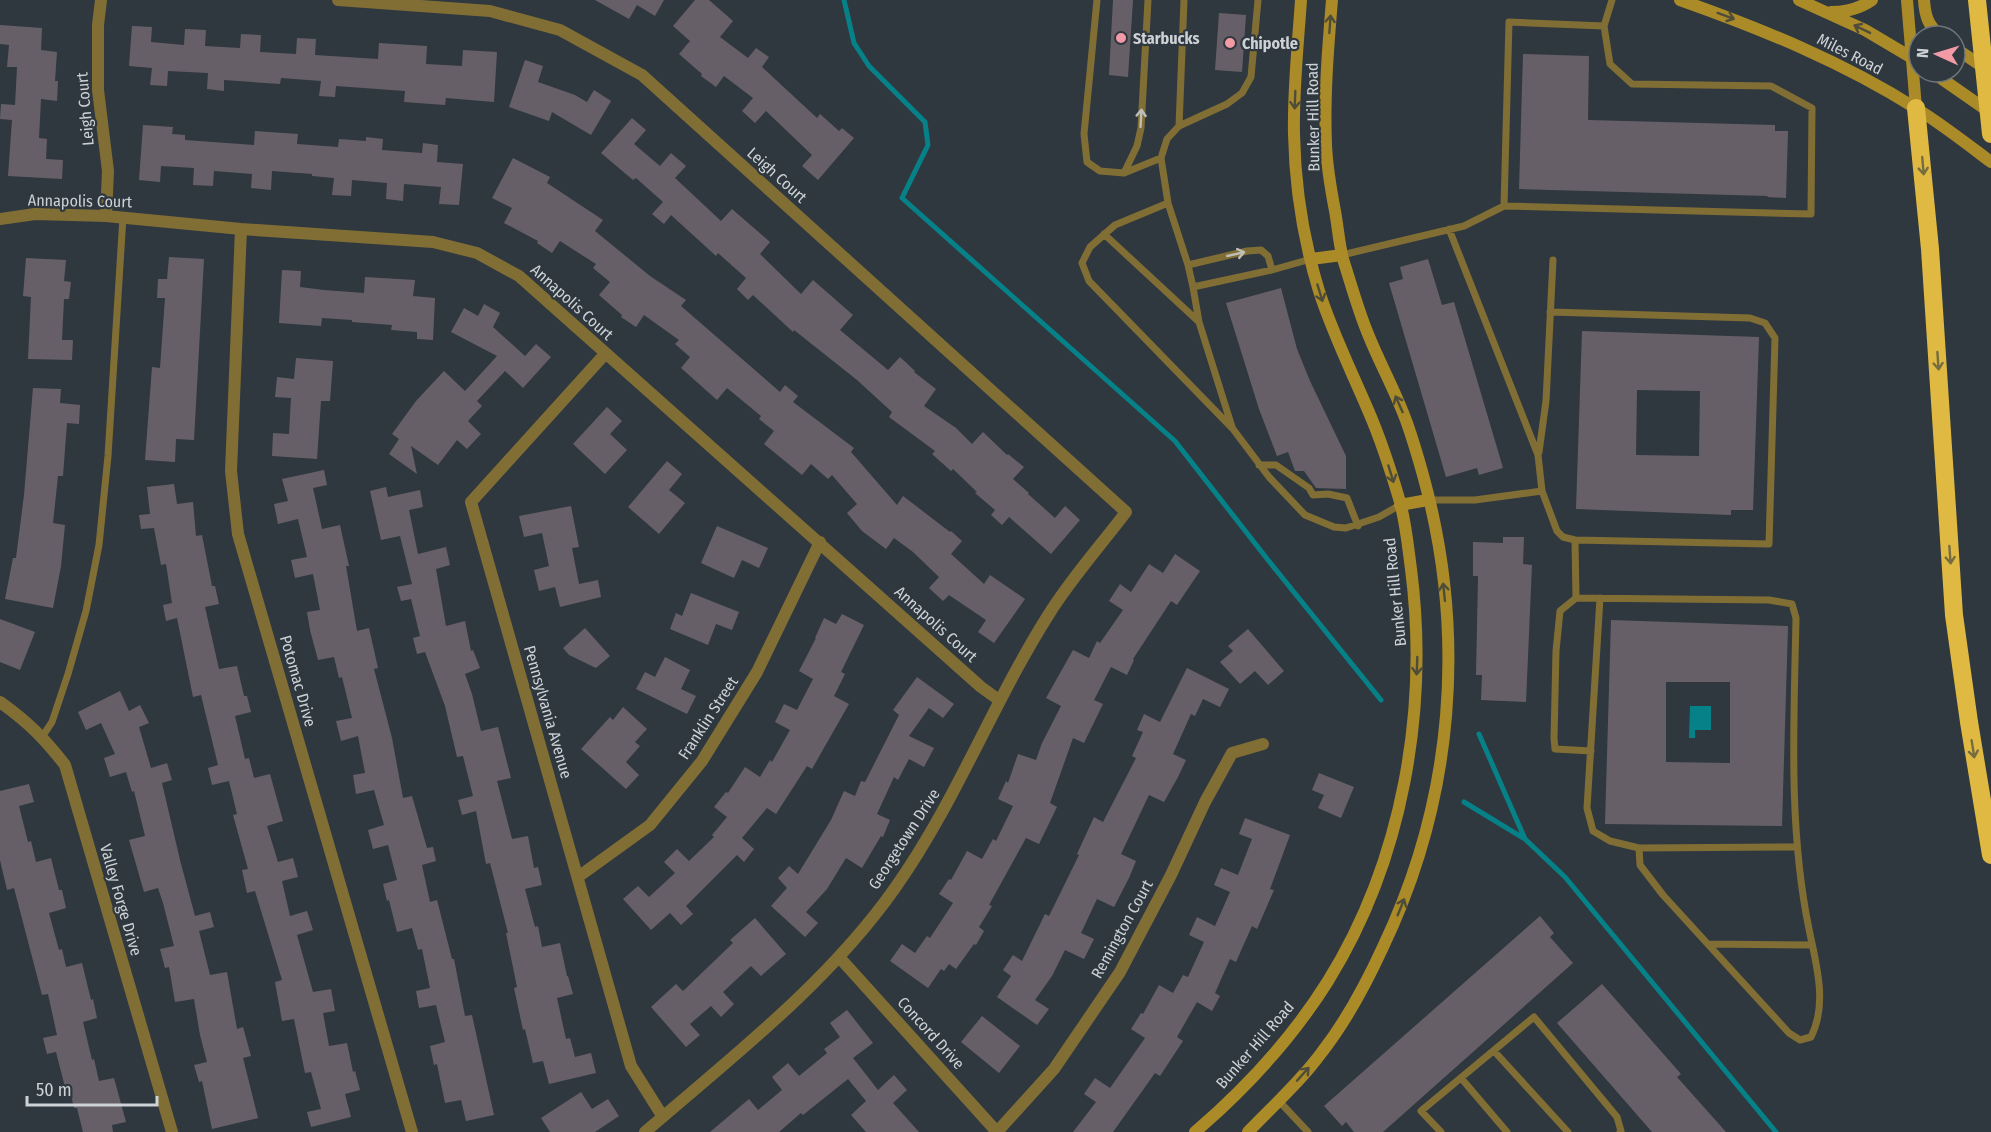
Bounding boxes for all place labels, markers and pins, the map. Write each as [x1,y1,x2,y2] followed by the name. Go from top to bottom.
[1133,29,1200,48] place label: Starbucks
[1114,31,1128,45] marker: Starbucks
[1242,34,1298,53] place label: Chipotle
[1223,36,1237,50] marker: Chipotle

